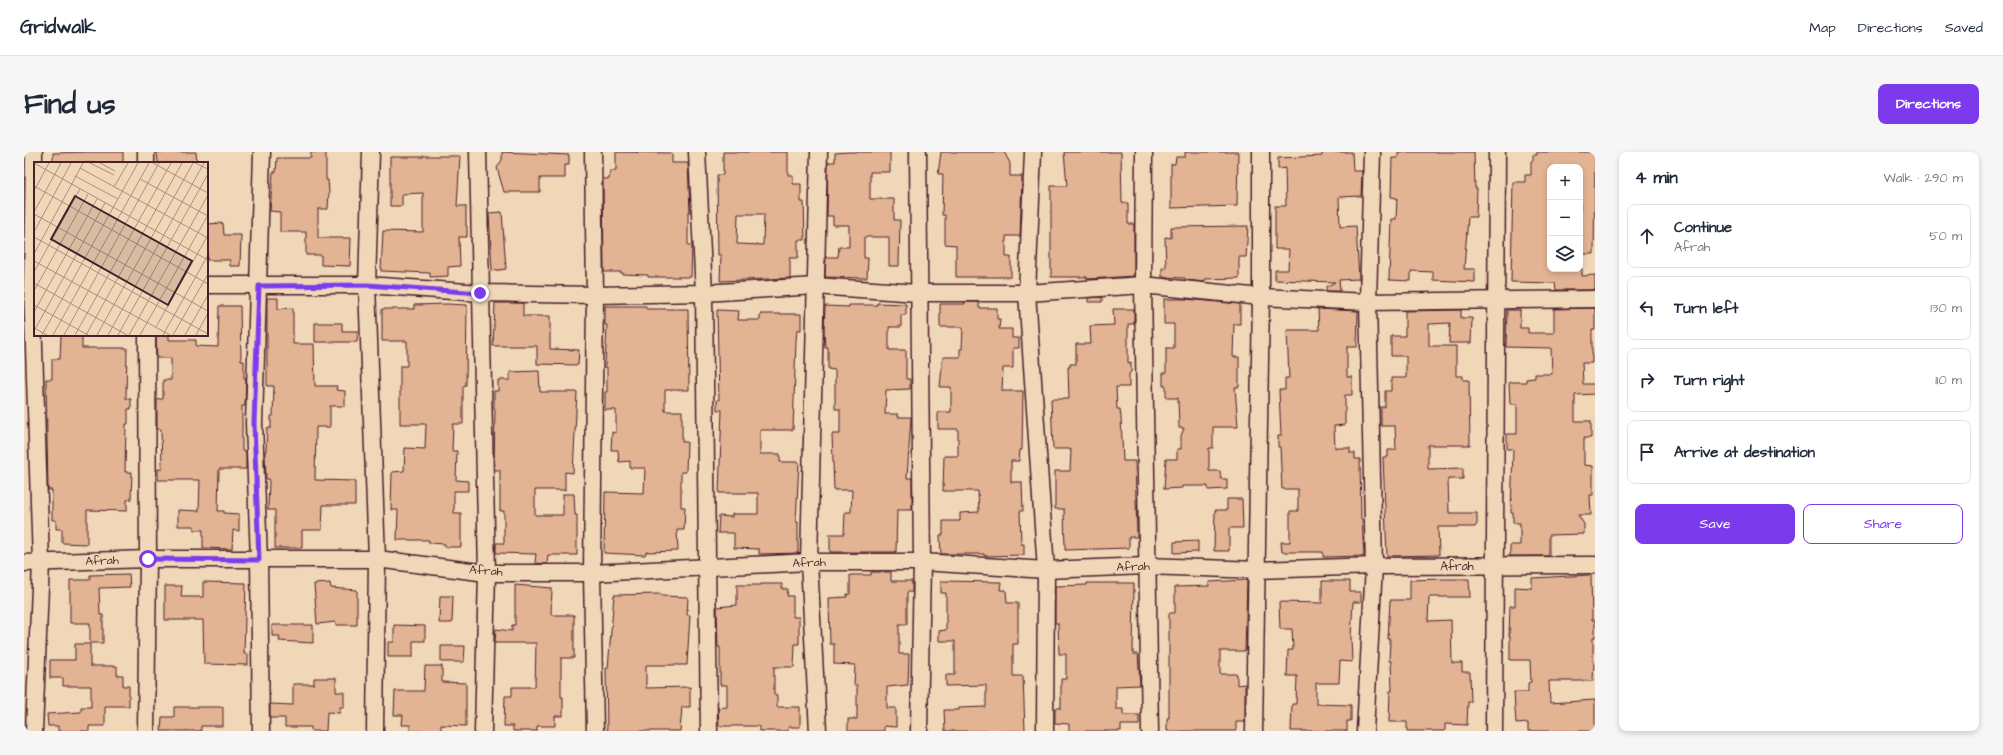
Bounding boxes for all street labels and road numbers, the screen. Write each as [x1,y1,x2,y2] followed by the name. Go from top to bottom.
[85,552,119,570] street label: Afrah
[792,554,826,572] street label: Afrah
[1116,558,1150,576] street label: Afrah
[1440,558,1474,575] street label: Afrah
[469,561,503,581] street label: Afrah

